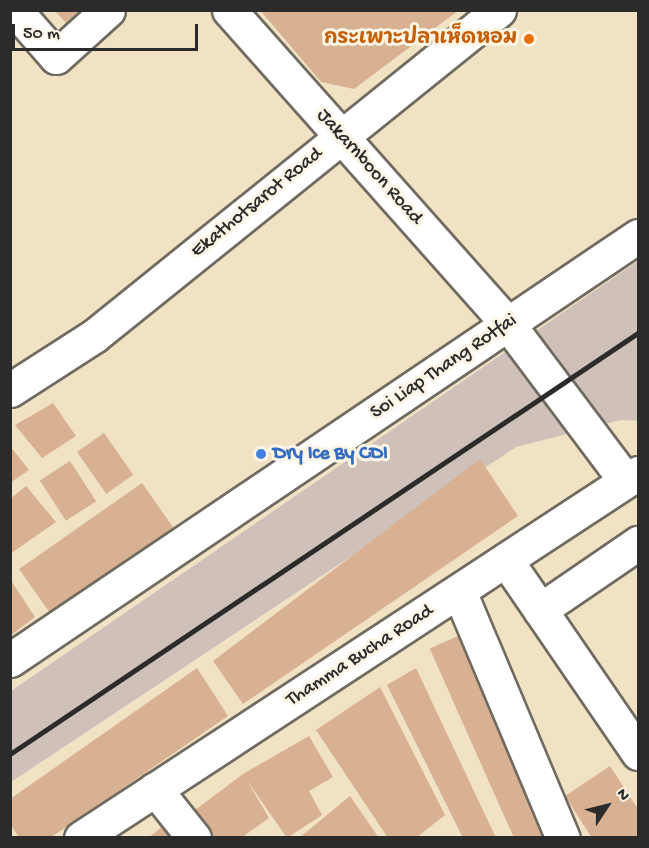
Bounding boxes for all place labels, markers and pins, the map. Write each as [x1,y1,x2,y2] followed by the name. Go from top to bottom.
[324,27,517,51] place label: กระเพาะปลาเห็ดหอม
[522,32,536,46] marker: กระเพาะปลาเห็ดหอม
[273,442,388,466] place label: Dry Ice By CDI
[254,447,268,461] marker: Dry Ice By CDI

